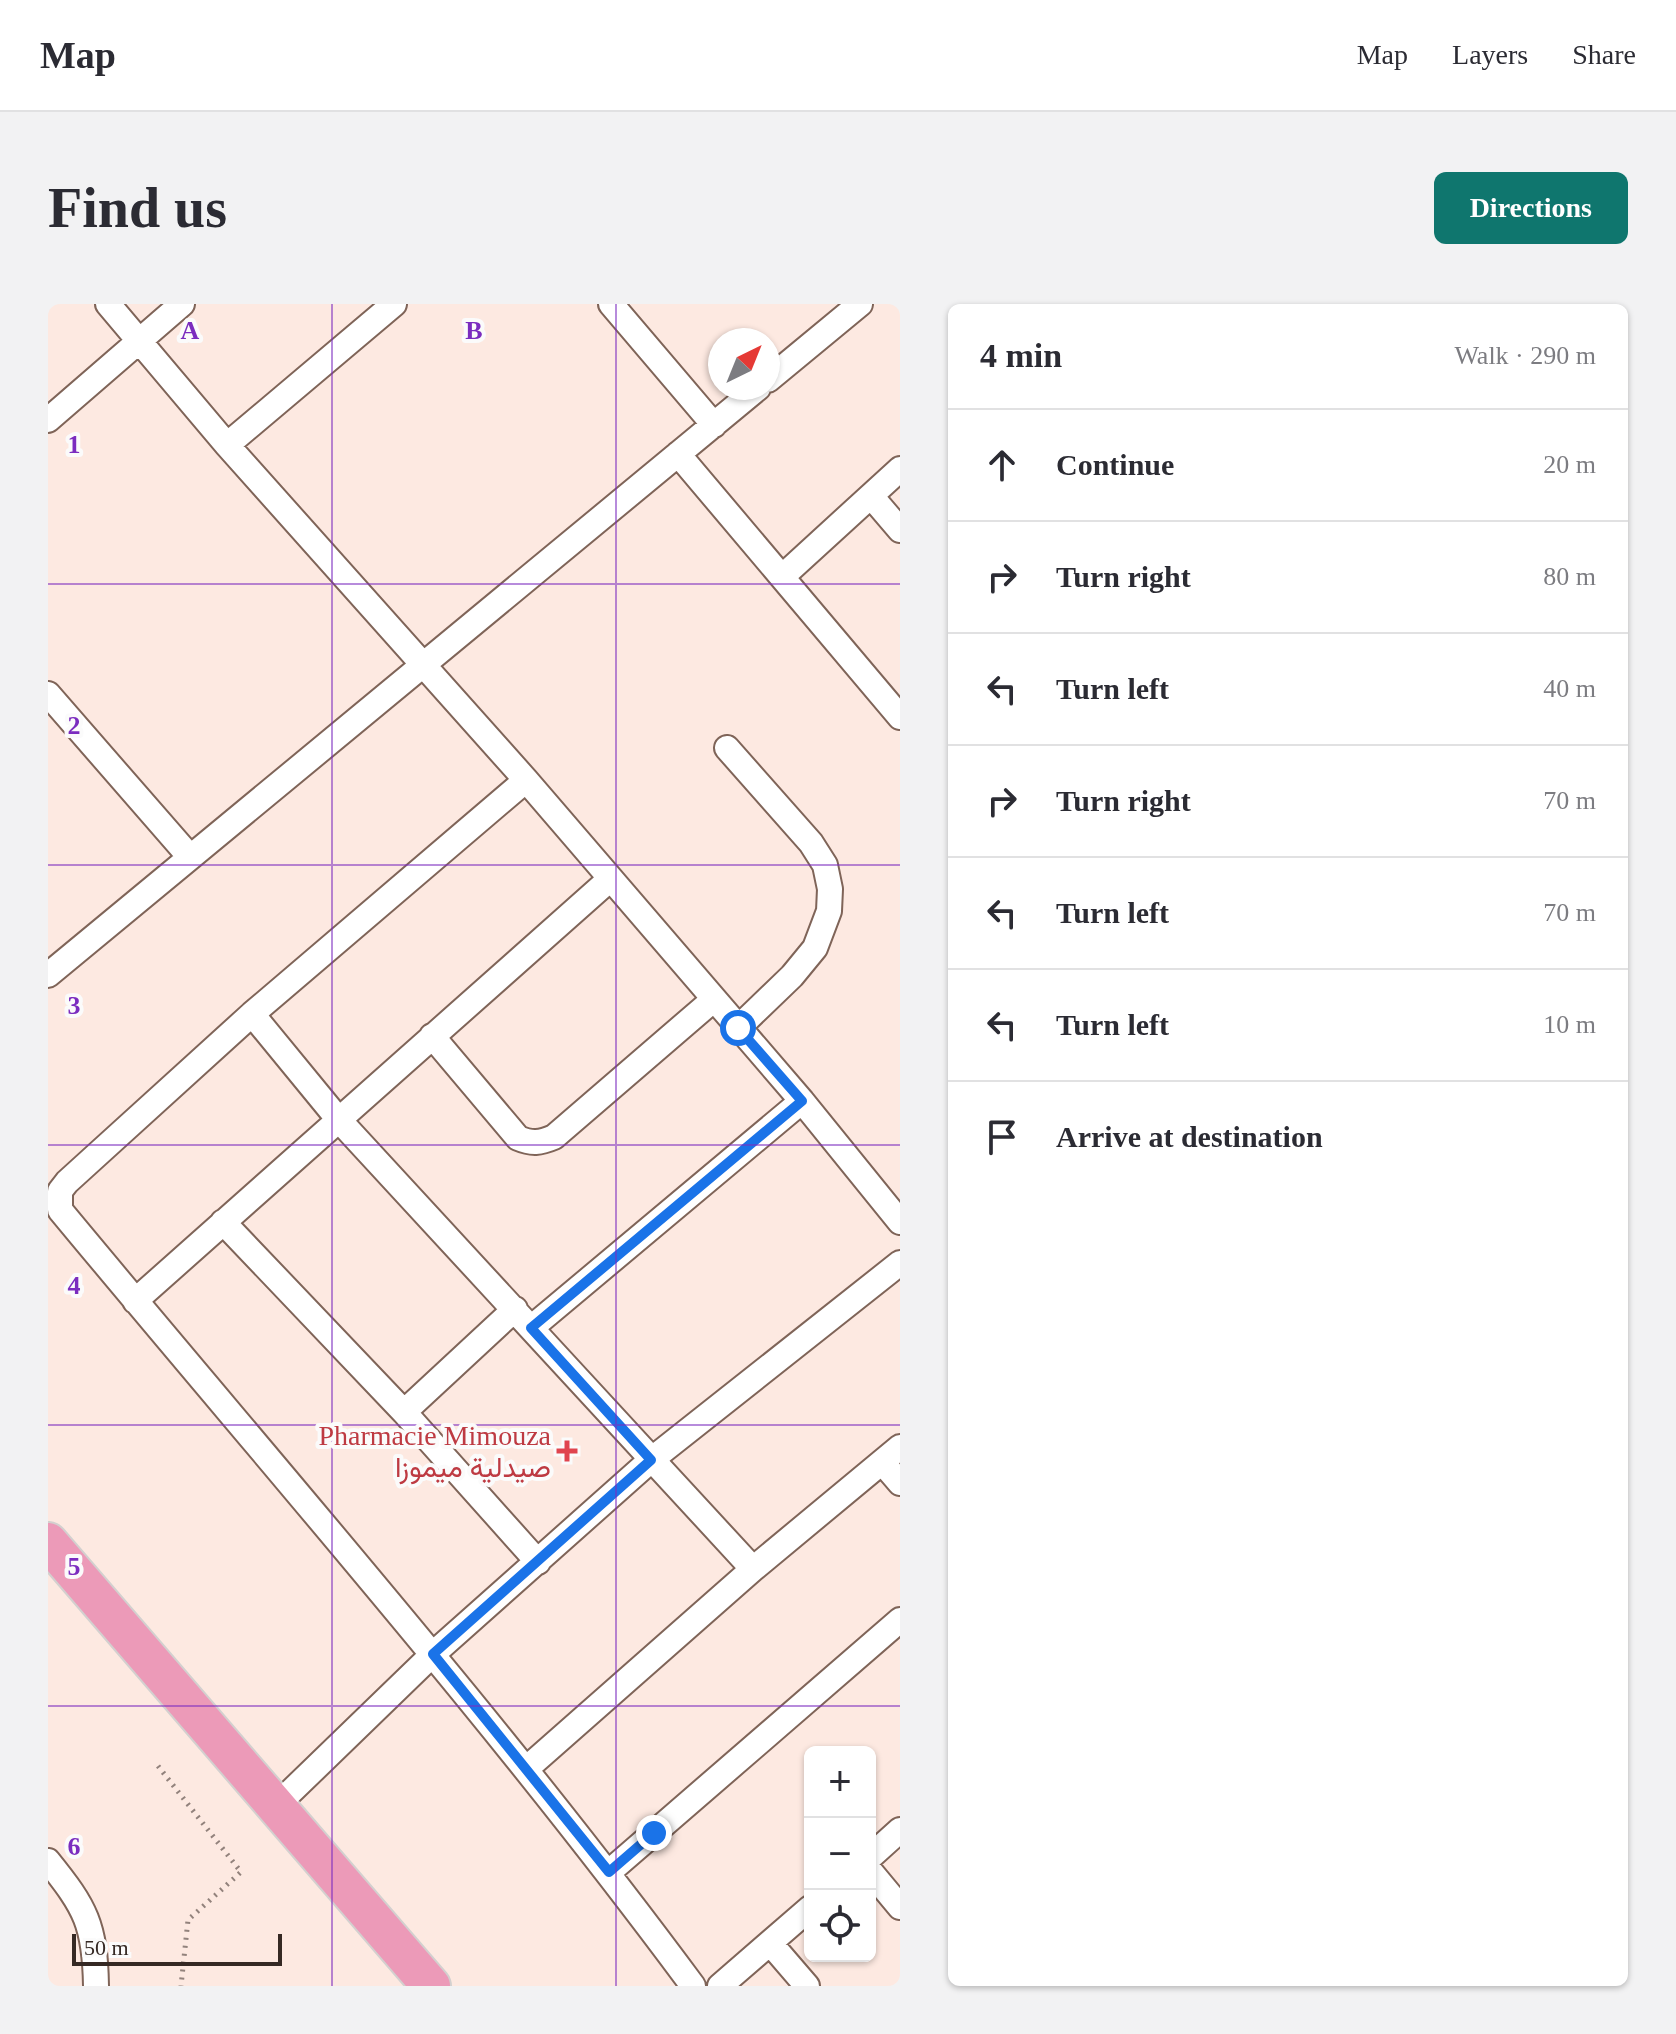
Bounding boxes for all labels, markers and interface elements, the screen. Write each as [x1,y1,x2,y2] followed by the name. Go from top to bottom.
[40,34,116,76] text: Map
[1357,39,1408,70] text: Map
[1452,39,1528,70] text: Layers
[1572,39,1636,70] text: Share
[1434,172,1628,244] button: Directions
[48,177,227,239] text: Find us
[181,316,200,345] text: A
[465,316,483,345] text: B
[708,328,780,400] north arrow
[980,337,1062,374] text: 4 min
[1454,341,1596,370] text: Walk · 290 m
[68,430,81,459] text: 1
[980,443,1024,487] icon: ahead
[1056,448,1174,481] text: Continue
[1543,450,1596,479] text: 20 m
[980,555,1024,599] icon: right
[1056,560,1191,593] text: Turn right
[1543,562,1596,591] text: 80 m
[980,667,1024,711] icon: left
[1056,672,1169,705] text: Turn left
[1543,674,1596,703] text: 40 m
[68,711,81,740] text: 2
[980,779,1024,823] icon: right
[1056,784,1191,817] text: Turn right
[1543,786,1596,815] text: 70 m
[980,891,1024,935] icon: left
[1056,896,1169,929] text: Turn left
[1543,898,1596,927] text: 70 m
[68,991,81,1020] text: 3
[980,1003,1024,1047] icon: left
[1056,1008,1169,1041] text: Turn left
[720,1010,756,1046] route start
[1543,1010,1596,1039] text: 10 m
[980,1115,1024,1159] icon: arrive
[1056,1120,1323,1153] text: Arrive at destination
[68,1271,81,1300] text: 4
[319,1420,552,1485] place label: Pharmacie Mimouza صيدلية ميموزا
[558,1442,576,1460] marker: Pharmacie Mimouza صيدلية ميموزا
[68,1552,81,1581] text: 5
[804,1746,876,1962] map controls
[804,1746,876,1818] button: +
[636,1815,672,1851] route end
[804,1818,876,1890] button: −
[68,1832,81,1861] text: 6
[804,1890,876,1962] button: locate
[72,1930,282,1966] scale bar
[84,1935,129,1960] text: 50 m

